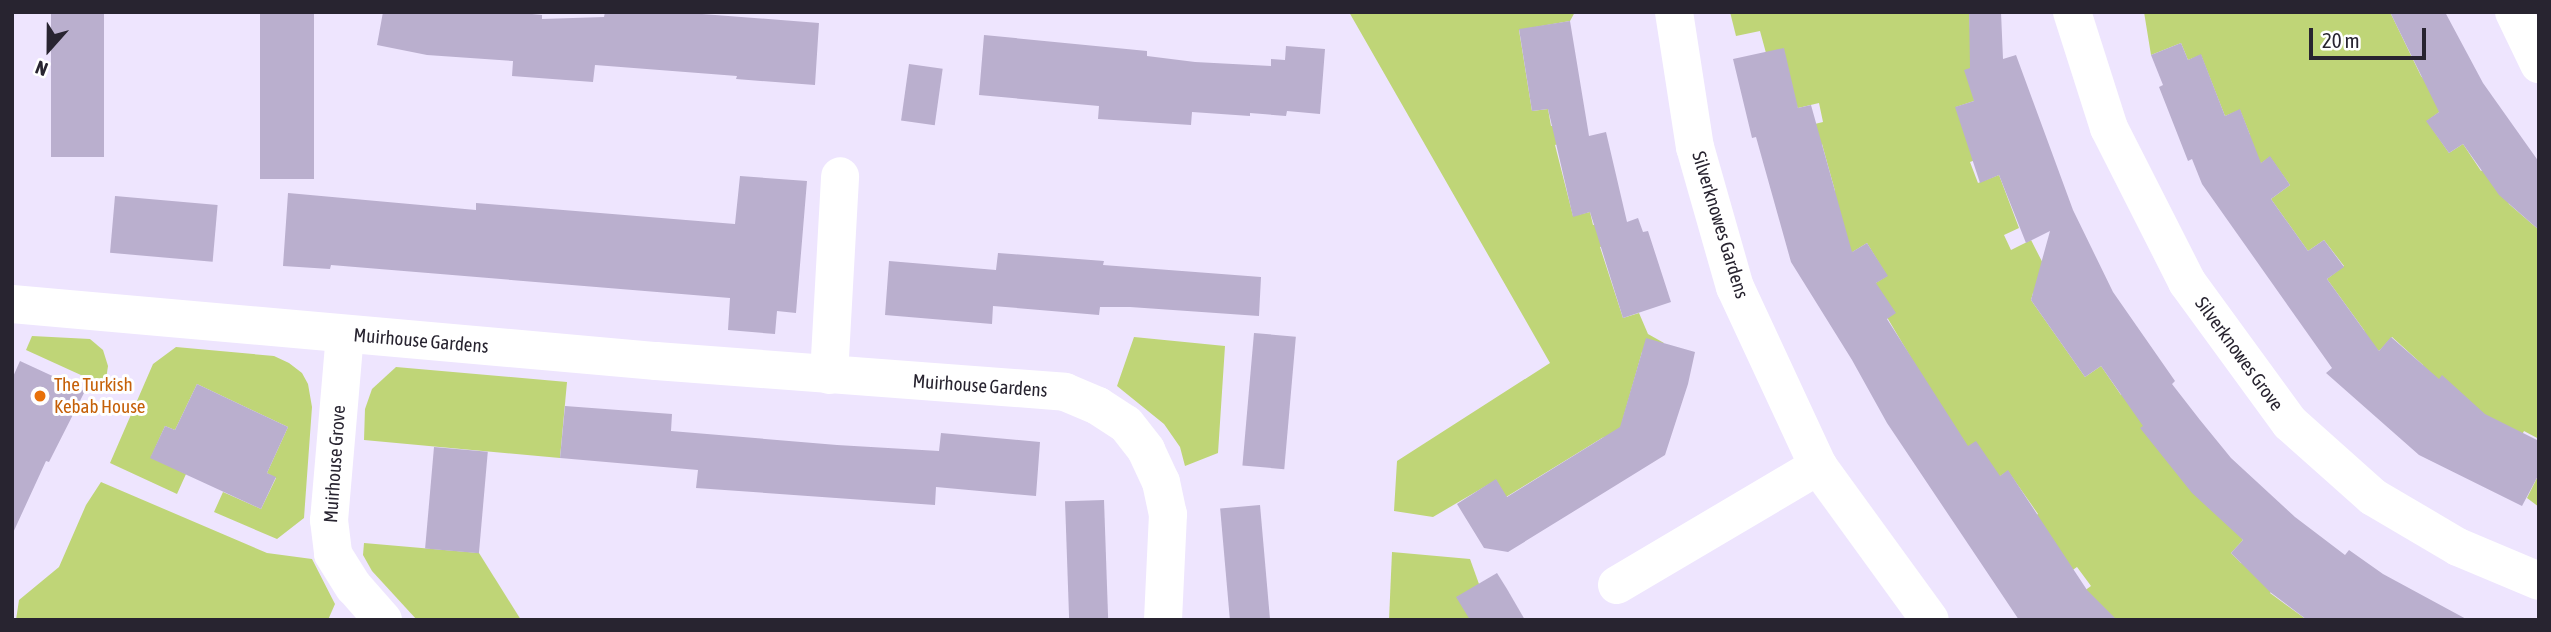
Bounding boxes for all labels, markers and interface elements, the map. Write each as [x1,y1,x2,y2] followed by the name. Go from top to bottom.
[14,14,84,84] north arrow
[2313,14,2430,58] scale bar
[2322,28,2360,52] text: 20 m
[32,56,51,81] text: N
[1687,149,1753,301] street label: Silverknowes Gardens
[2190,293,2288,415] street label: Silverknowes Grove
[353,324,489,358] street label: Muirhouse Gardens
[912,370,1048,402] street label: Muirhouse Gardens
[54,374,145,418] place label: The Turkish Kebab House
[32,388,48,404] marker: The Turkish Kebab House
[320,404,350,524] street label: Muirhouse Grove

